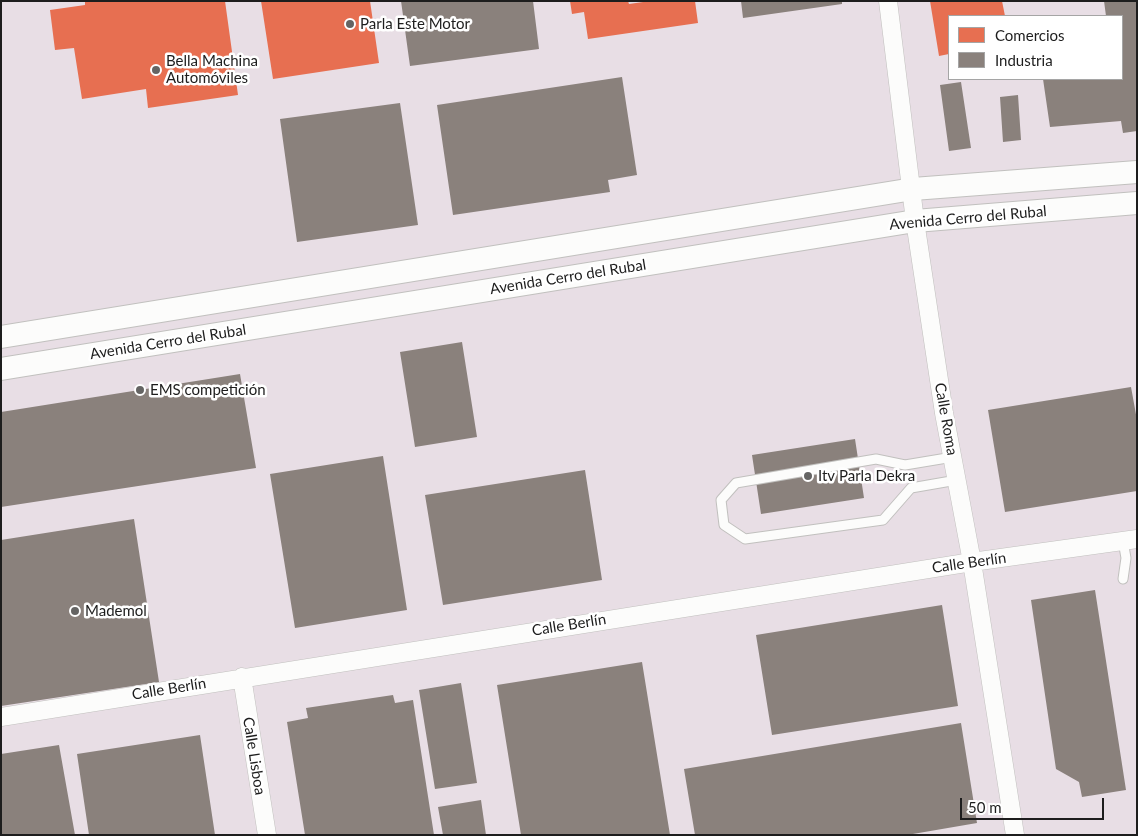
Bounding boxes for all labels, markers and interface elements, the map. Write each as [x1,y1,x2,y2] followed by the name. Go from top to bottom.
[360,15,470,33] place label: Parla Este Motor
[948,15,1123,80] legend
[344,18,356,30] marker: Parla Este Motor
[995,26,1065,44] text: Comercios
[995,51,1053,69] text: Industria
[166,52,258,87] place label: Bella Machina Automóviles
[150,64,162,76] marker: Bella Machina Automóviles
[889,202,1047,234] street label: Avenida Cerro del Rubal
[489,256,647,298] street label: Avenida Cerro del Rubal
[89,321,247,363] street label: Avenida Cerro del Rubal
[150,381,266,399] place label: EMS competición
[931,381,961,457] street label: Calle Roma
[134,384,146,396] marker: EMS competición
[818,467,915,485] place label: Itv Parla Dekra
[802,470,814,482] marker: Itv Parla Dekra
[931,549,1007,577] street label: Calle Berlín
[85,602,147,620] place label: Mademol
[69,605,81,617] marker: Mademol
[531,610,607,640] street label: Calle Berlín
[131,674,207,704] street label: Calle Berlín
[239,716,269,796] street label: Calle Lisboa
[963,788,1107,820] scale bar
[968,798,1002,816] text: 50 m

